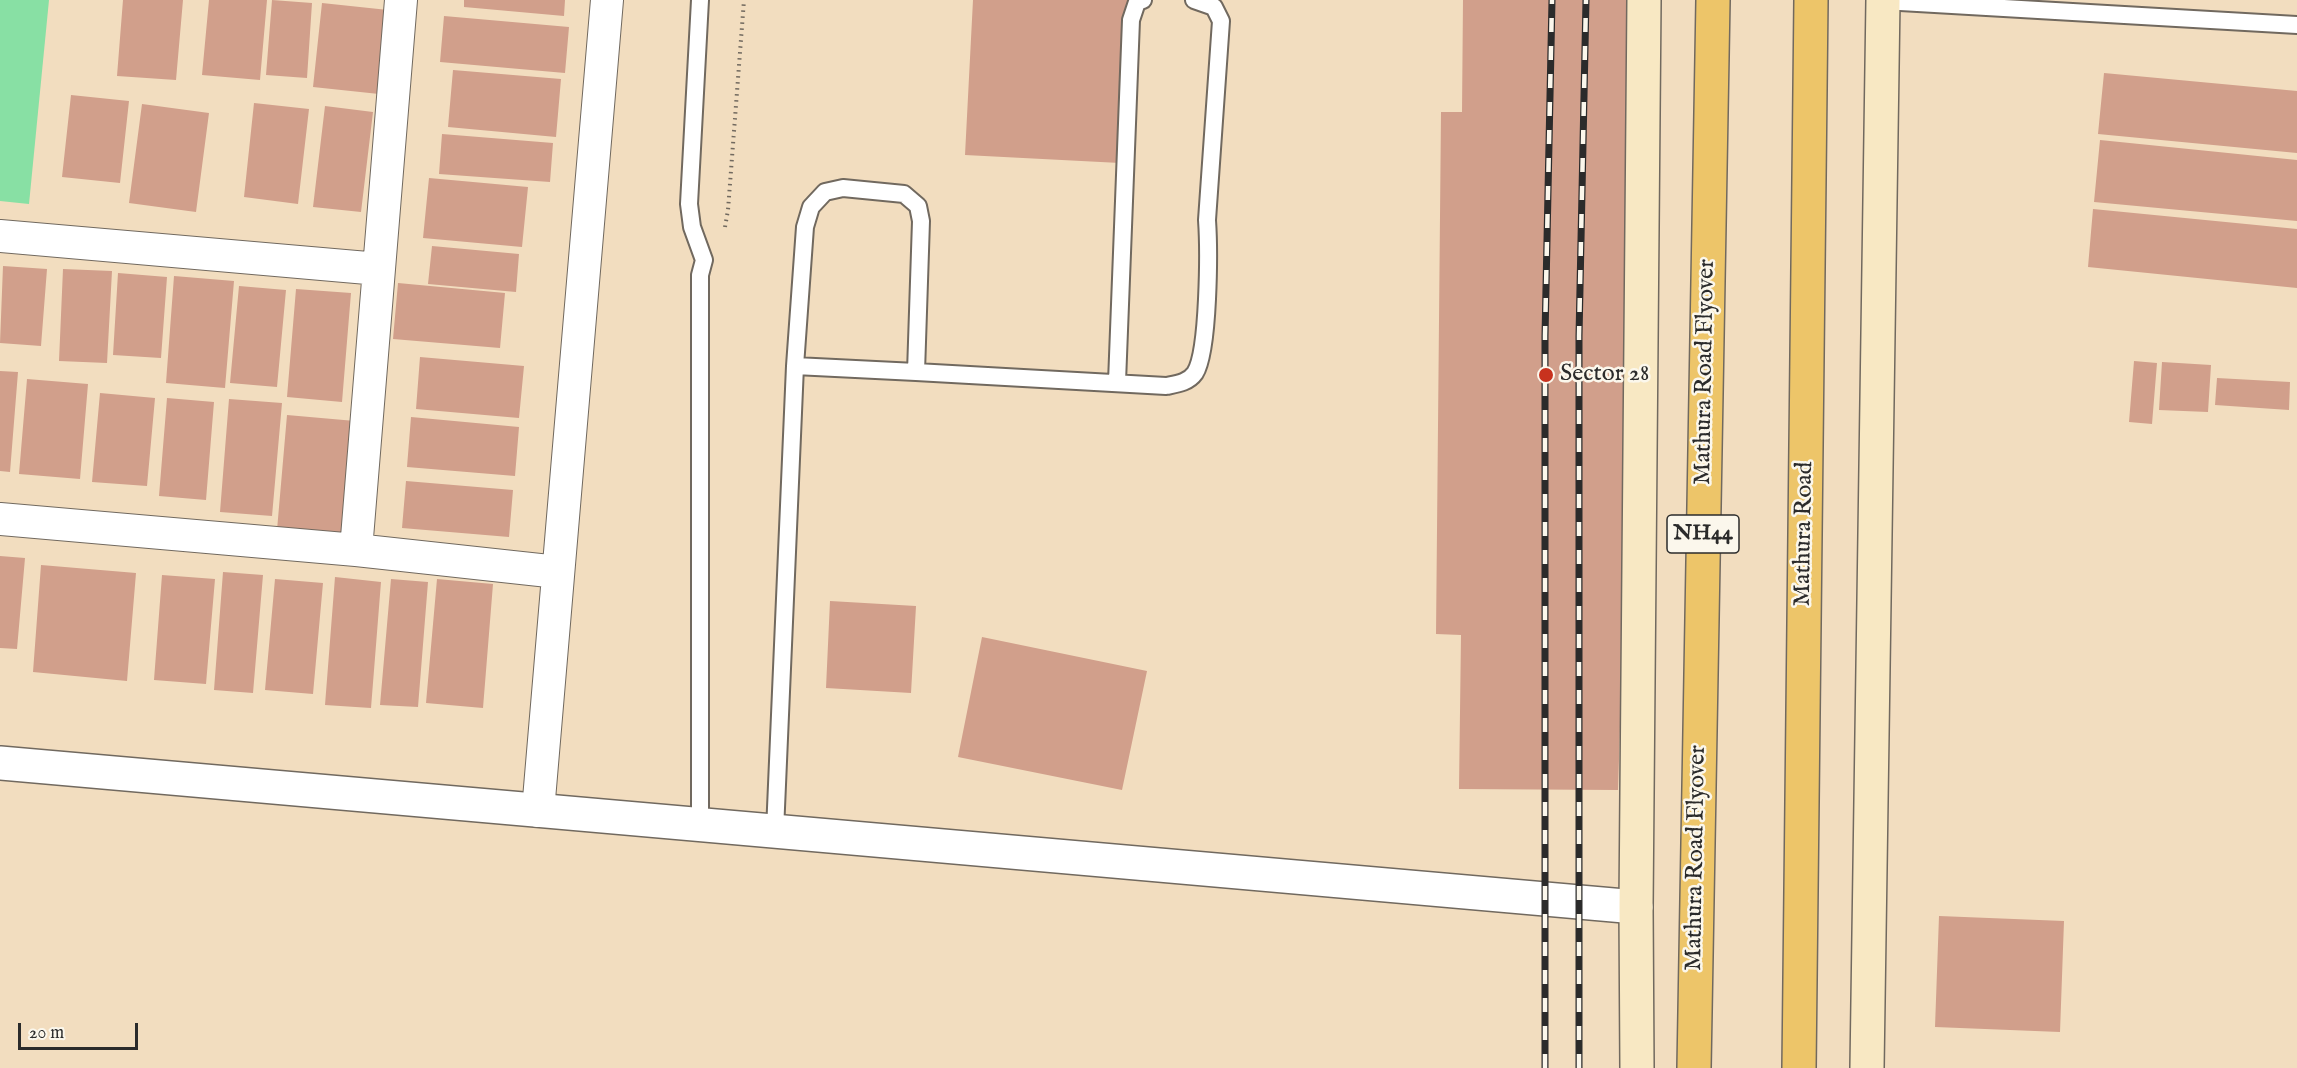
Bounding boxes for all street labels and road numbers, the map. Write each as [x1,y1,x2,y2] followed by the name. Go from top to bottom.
[1690,259,1722,485] street label: Mathura Road Flyover
[1789,461,1821,607] street label: Mathura Road
[1667,515,1739,553] road number: NH44
[1681,745,1713,971] street label: Mathura Road Flyover

